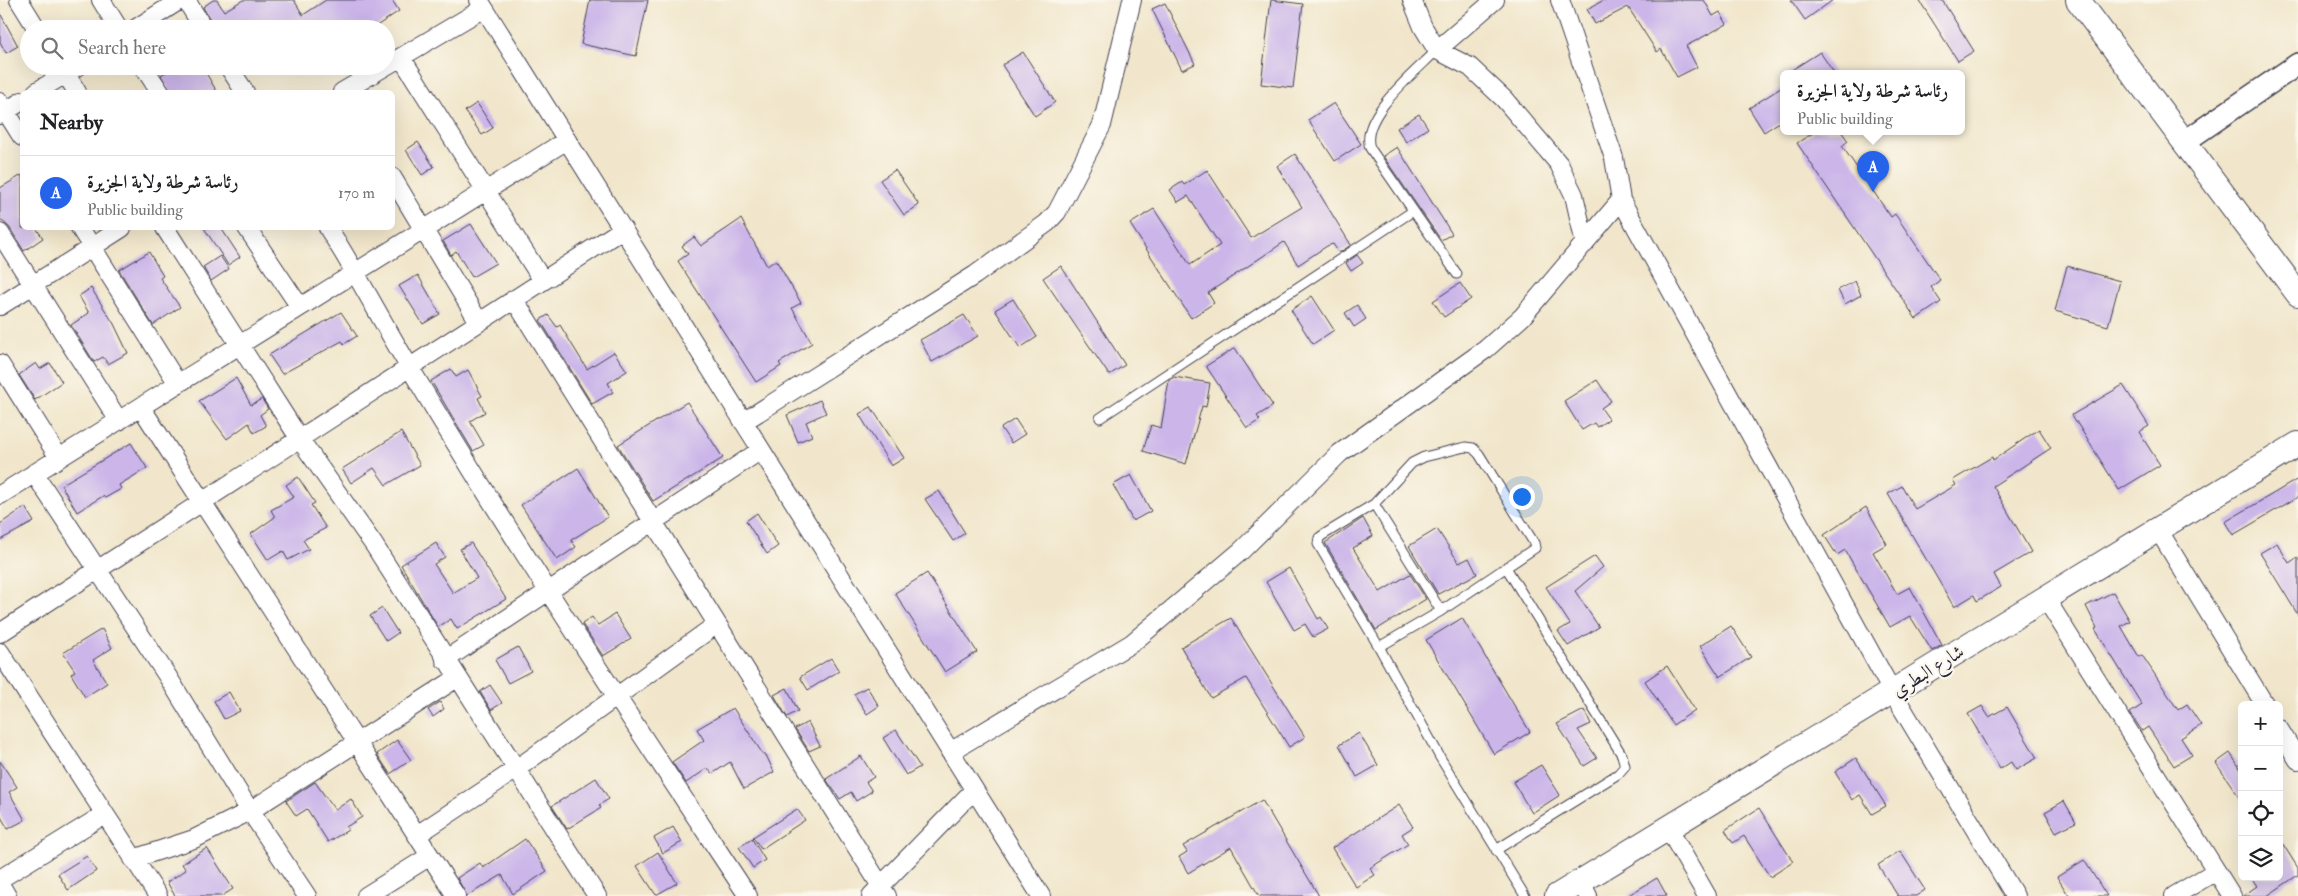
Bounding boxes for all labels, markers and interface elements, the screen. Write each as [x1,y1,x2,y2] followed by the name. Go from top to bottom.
[20,20,395,75] search box
[38,34,66,62] icon: search
[78,36,166,60] text: Search here
[1780,70,1965,135] popup
[1797,79,1948,103] text: رئاسة شرطة ولاية الجزيرة
[40,109,103,136] text: Nearby
[1797,109,1893,129] text: Public building
[1857,151,1889,192] pin: A
[87,170,239,194] text: رئاسة شرطة ولاية الجزيرة
[51,183,61,203] text: A
[338,183,375,203] text: 170 m
[87,200,183,220] text: Public building
[1509,484,1535,510] your location
[1887,639,1970,705] street label: شارع البطري
[2238,701,2283,881] map controls
[2238,701,2283,746] button: +
[2238,746,2283,791] button: −
[2238,791,2283,836] button: locate
[2238,836,2283,881] button: layers

